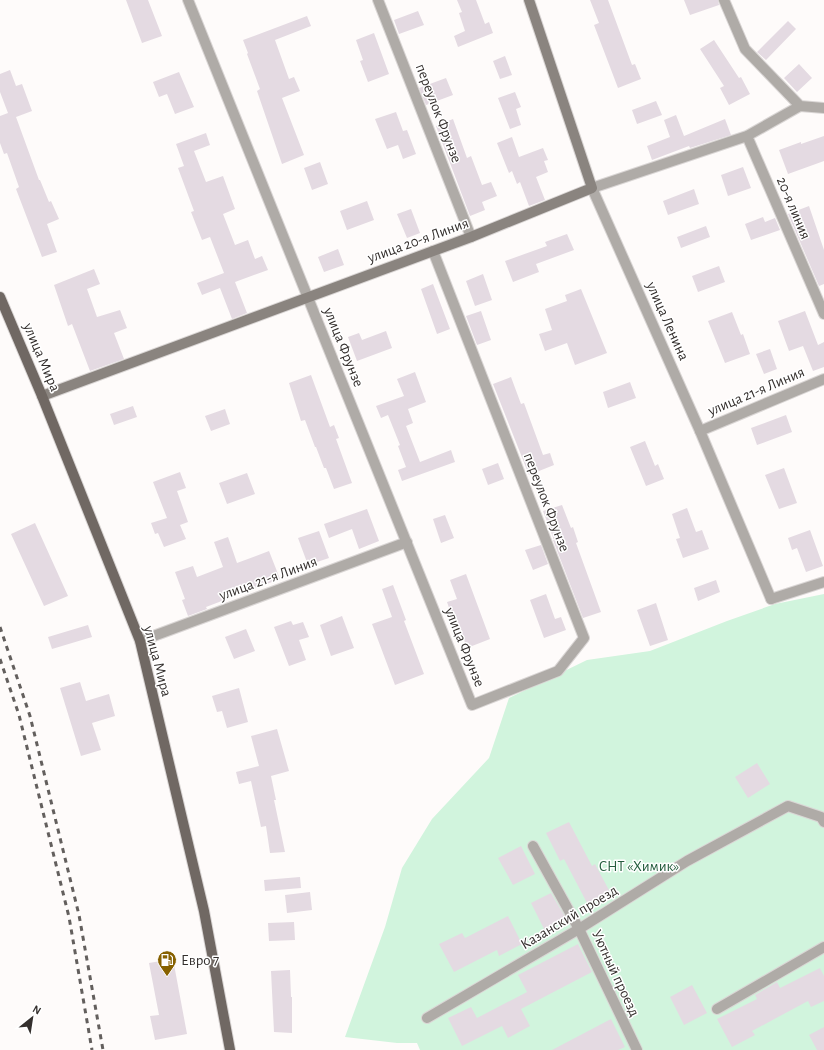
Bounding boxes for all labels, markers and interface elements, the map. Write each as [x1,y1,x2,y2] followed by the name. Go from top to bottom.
[413,62,464,165] street label: переулок Фрунзе
[774,175,813,242] street label: 20-я линия
[365,215,471,266] street label: улица 20-я Линия
[643,279,692,363] street label: улица Ленина
[320,304,366,389] street label: улица Фрунзе
[20,320,63,394] street label: улица Мира
[705,364,807,419] street label: улица 21-я Линия
[521,451,572,554] street label: переулок Фрунзе
[216,554,319,604] street label: улица 21-я Линия
[441,604,487,689] street label: улица Фрунзе
[141,623,174,698] street label: улица Мира
[599,859,679,874] park label: СНТ «Химик»
[518,883,620,952] street label: Казанский проезд
[589,928,642,1019] street label: Уютный проезд
[156,949,178,977] fuel station icon: Евро 7
[181,953,219,968] place label: Евро 7
[12,998,52,1038] north arrow
[31,1003,43,1016] text: N

